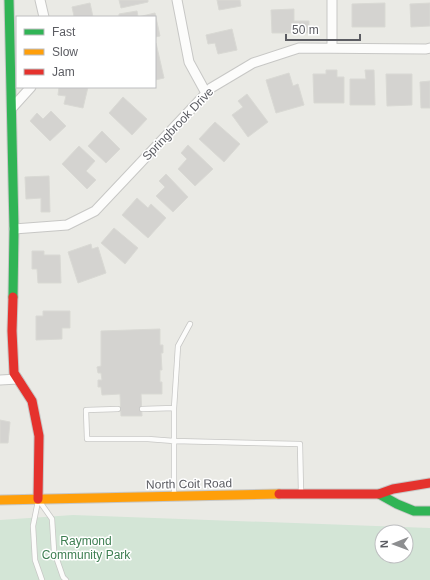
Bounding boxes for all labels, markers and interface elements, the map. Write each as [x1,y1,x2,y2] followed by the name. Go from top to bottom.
[16,16,156,88] legend
[286,16,360,42] scale bar
[292,23,319,37] text: 50 m
[52,25,76,39] text: Fast
[52,45,78,59] text: Slow
[52,65,75,79] text: Jam
[140,84,217,163] street label: Springbrook Drive
[146,476,232,492] street label: North Coit Road
[374,524,414,564] north arrow
[42,534,131,562] park label: Raymond Community Park
[378,540,390,548] text: N

